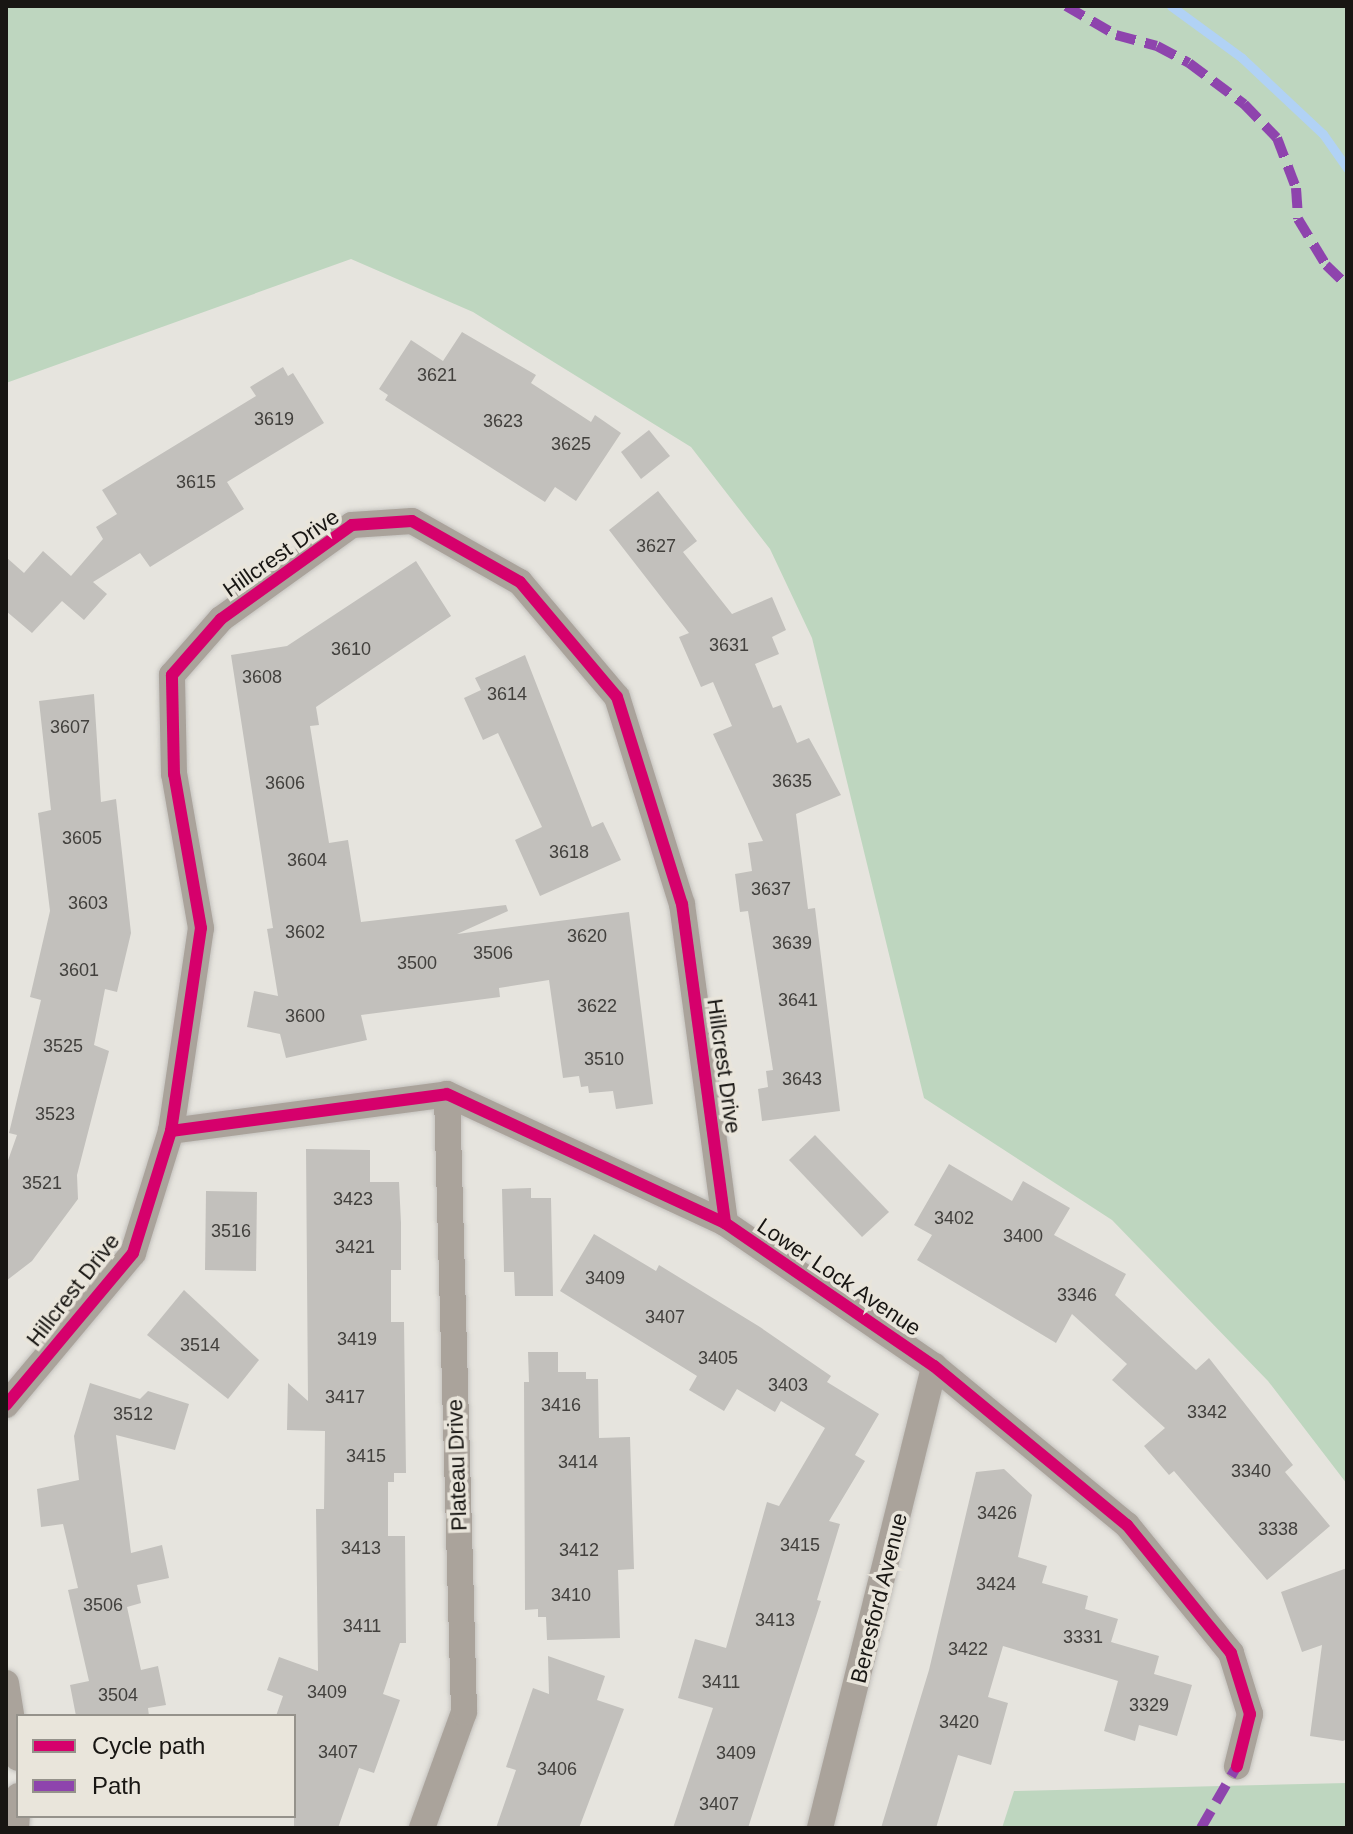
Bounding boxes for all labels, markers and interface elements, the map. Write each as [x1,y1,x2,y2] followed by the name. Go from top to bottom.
[417,364,457,386] house number: 3621
[254,408,294,430] house number: 3619
[483,410,523,432] house number: 3623
[551,433,591,455] house number: 3625
[176,471,216,493] house number: 3615
[218,503,344,603] street label: Hillcrest Drive
[636,535,676,557] house number: 3627
[709,634,749,656] house number: 3631
[331,638,371,660] house number: 3610
[242,666,282,688] house number: 3608
[487,683,527,705] house number: 3614
[50,716,90,738] house number: 3607
[772,770,812,792] house number: 3635
[265,772,305,794] house number: 3606
[62,827,102,849] house number: 3605
[549,841,589,863] house number: 3618
[287,849,327,871] house number: 3604
[751,878,791,900] house number: 3637
[68,892,108,914] house number: 3603
[285,921,325,943] house number: 3602
[567,925,607,947] house number: 3620
[772,932,812,954] house number: 3639
[473,942,513,964] house number: 3506
[397,952,437,974] house number: 3500
[59,959,99,981] house number: 3601
[778,989,818,1011] house number: 3641
[577,995,617,1017] house number: 3622
[701,997,747,1135] street label: Hillcrest Drive
[285,1005,325,1027] house number: 3600
[43,1035,83,1057] house number: 3525
[584,1048,624,1070] house number: 3510
[782,1068,822,1090] house number: 3643
[35,1103,75,1125] house number: 3523
[22,1172,62,1194] house number: 3521
[333,1188,373,1210] house number: 3423
[934,1207,974,1229] house number: 3402
[752,1212,926,1342] street label: Lower Lock Avenue
[211,1220,251,1242] house number: 3516
[1003,1225,1043,1247] house number: 3400
[21,1228,125,1352] street label: Hillcrest Drive
[335,1236,375,1258] house number: 3421
[585,1267,625,1289] house number: 3409
[1057,1284,1097,1306] house number: 3346
[645,1306,685,1328] house number: 3407
[337,1328,377,1350] house number: 3419
[180,1334,220,1356] house number: 3514
[698,1347,738,1369] house number: 3405
[768,1374,808,1396] house number: 3403
[325,1386,365,1408] house number: 3417
[541,1394,581,1416] house number: 3416
[442,1399,472,1531] street label: Plateau Drive
[1187,1401,1227,1423] house number: 3342
[113,1403,153,1425] house number: 3512
[346,1445,386,1467] house number: 3415
[558,1451,598,1473] house number: 3414
[1231,1460,1271,1482] house number: 3340
[977,1502,1017,1524] house number: 3426
[845,1510,913,1686] street label: Beresford Avenue
[1258,1518,1298,1540] house number: 3338
[780,1534,820,1556] house number: 3415
[341,1537,381,1559] house number: 3413
[559,1539,599,1561] house number: 3412
[976,1573,1016,1595] house number: 3424
[551,1584,591,1606] house number: 3410
[83,1594,123,1616] house number: 3506
[755,1609,795,1631] house number: 3413
[343,1615,381,1637] house number: 3411
[1063,1626,1103,1648] house number: 3331
[948,1638,988,1660] house number: 3422
[702,1671,740,1693] house number: 3411
[307,1681,347,1703] house number: 3409
[98,1684,138,1706] house number: 3504
[1129,1694,1169,1716] house number: 3329
[939,1711,979,1733] house number: 3420
[16,1714,296,1818] legend
[92,1732,205,1759] text: Cycle path
[318,1741,358,1763] house number: 3407
[716,1742,756,1764] house number: 3409
[537,1758,577,1780] house number: 3406
[92,1772,141,1799] text: Path
[699,1793,739,1815] house number: 3407

